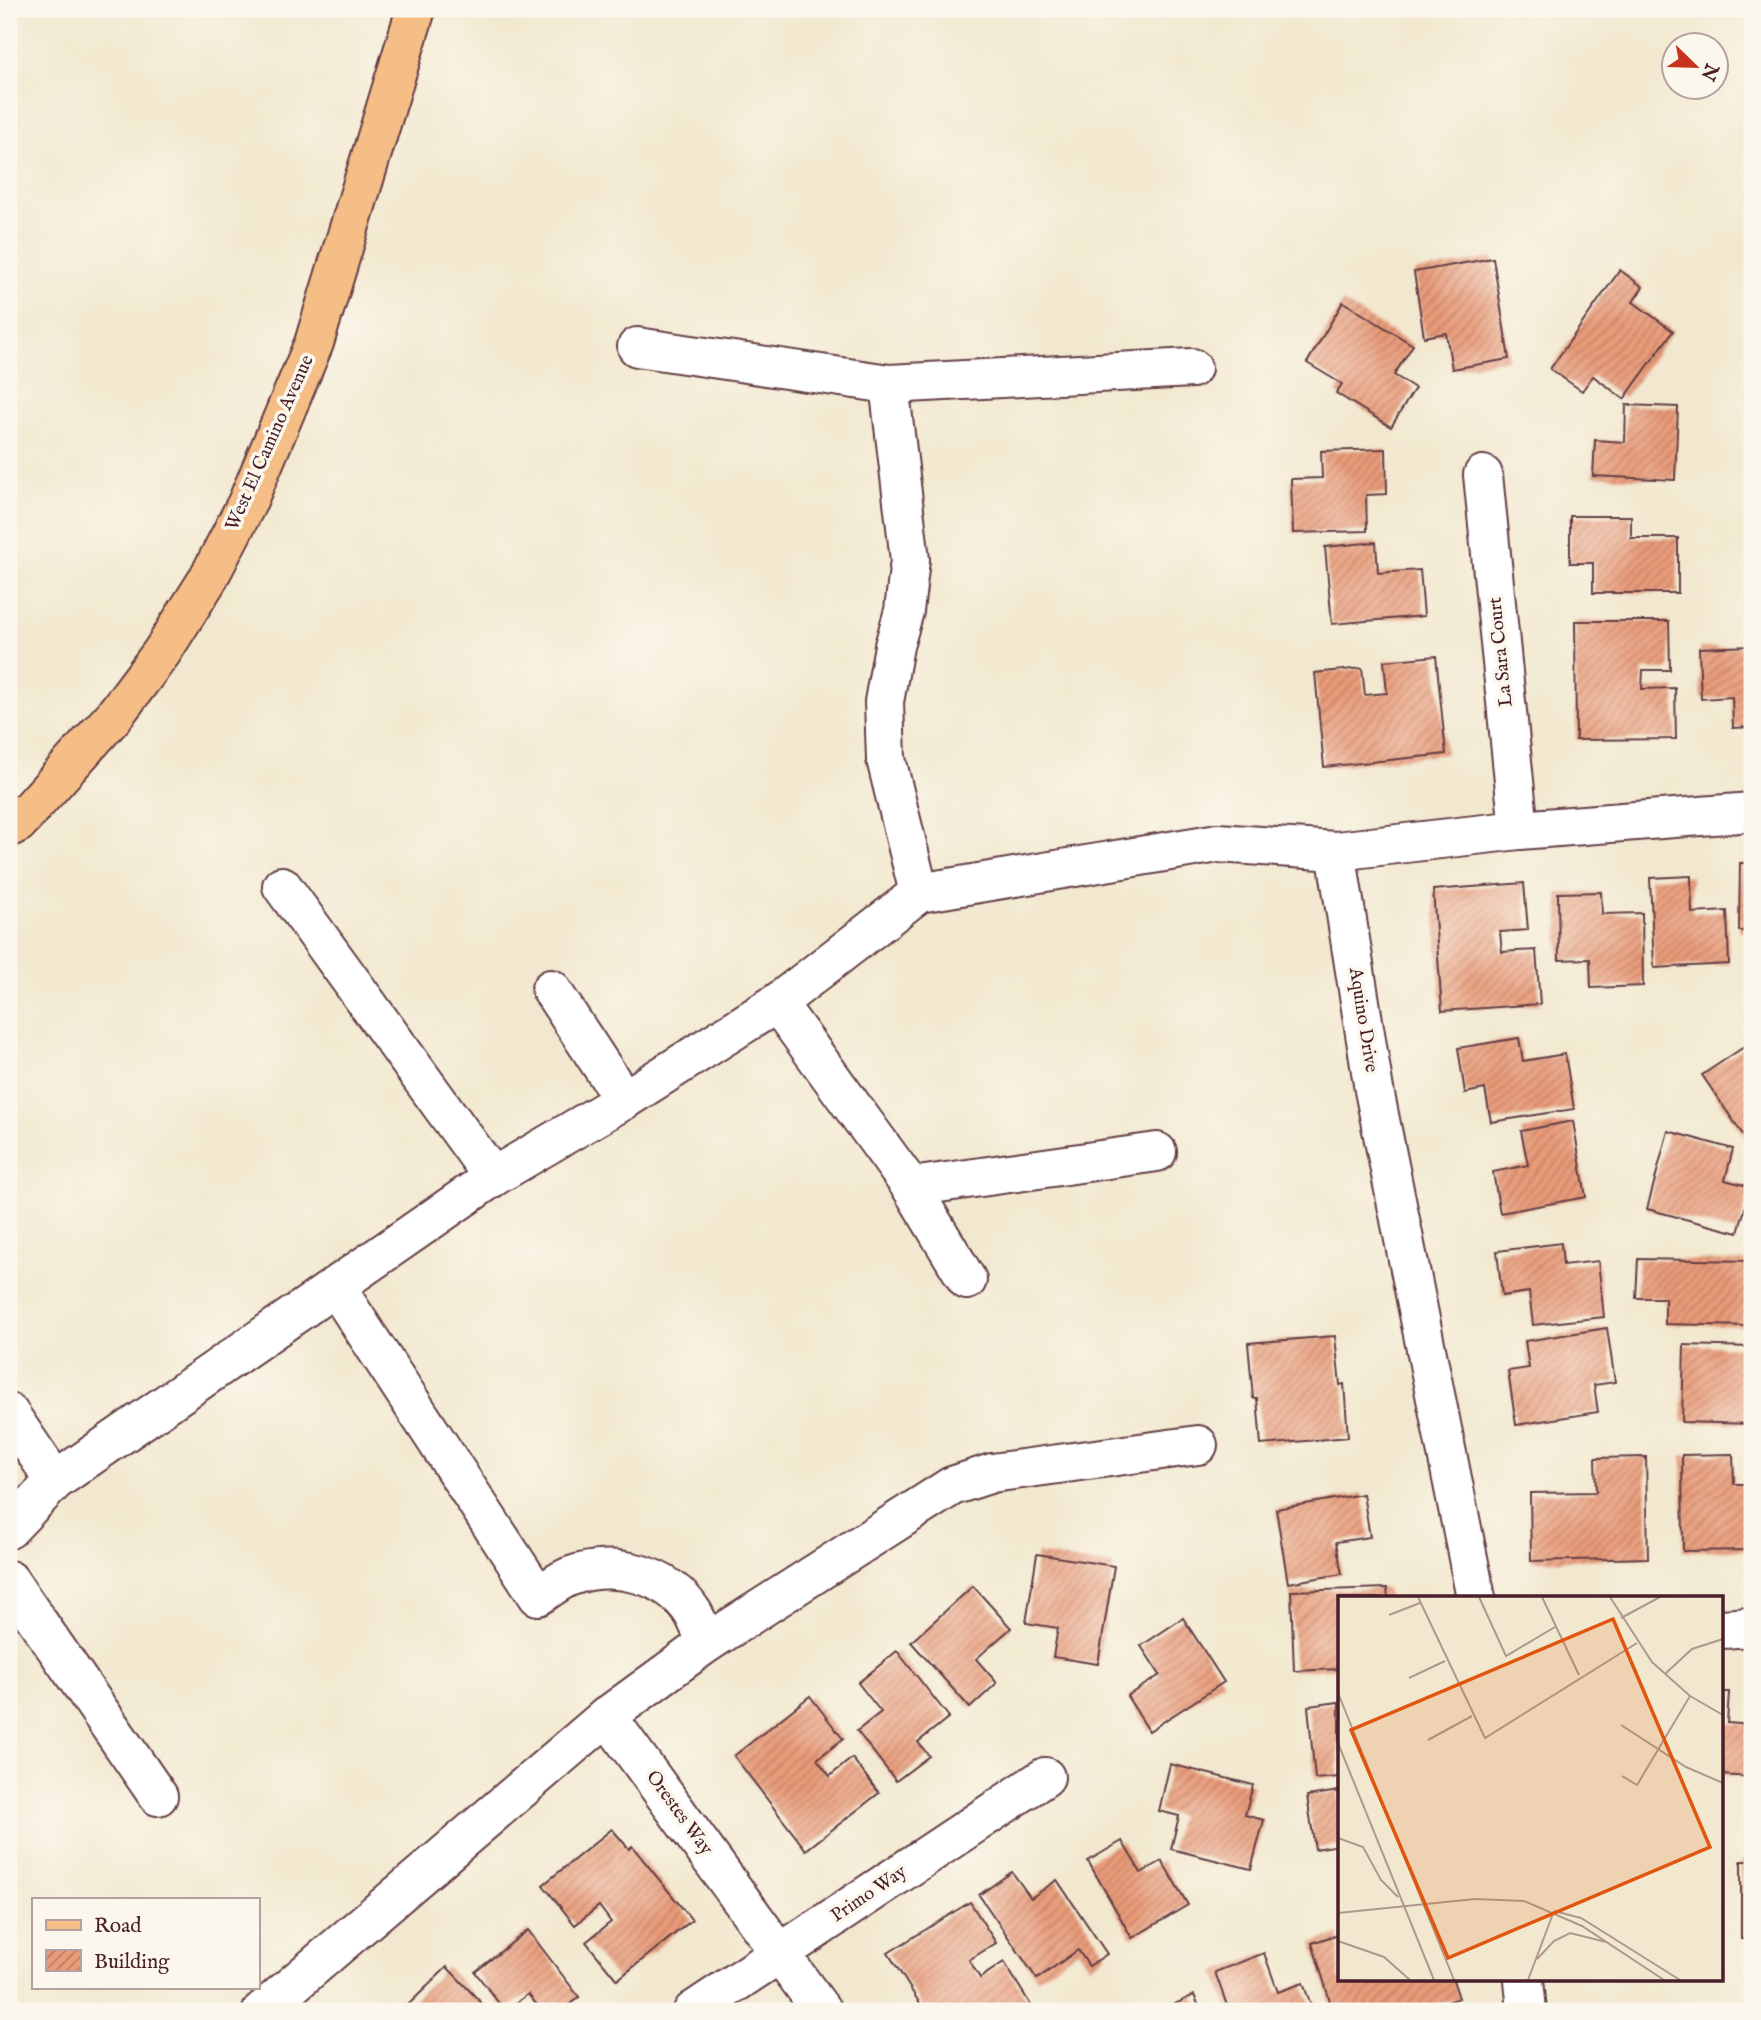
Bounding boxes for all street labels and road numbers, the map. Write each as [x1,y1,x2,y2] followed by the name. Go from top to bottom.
[220,351,320,535] street label: West El Camino Avenue
[1483,595,1519,708] street label: La Sara Court
[1343,965,1383,1074] street label: Aquino Drive
[640,1766,718,1860] street label: Orestes Way
[826,1860,912,1928] street label: Primo Way

